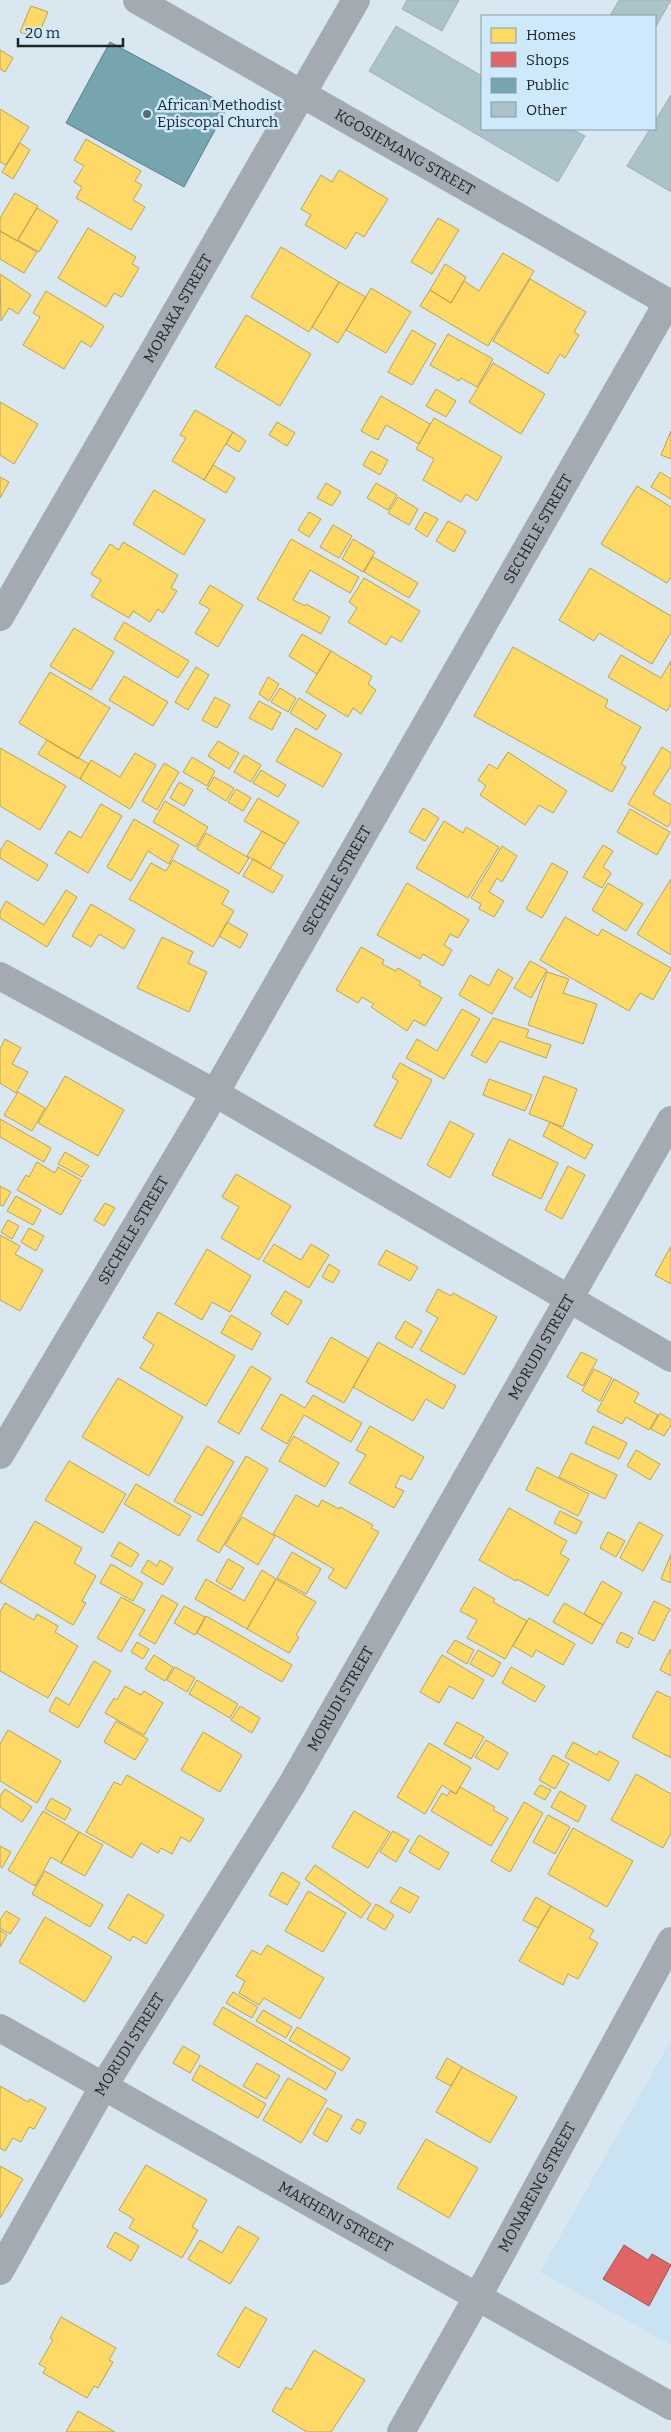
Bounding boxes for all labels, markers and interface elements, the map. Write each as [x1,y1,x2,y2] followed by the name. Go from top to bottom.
[18,15,122,47] scale bar
[481,15,656,130] legend
[25,24,61,42] text: 20 m
[526,26,576,44] text: Homes
[526,51,569,69] text: Shops
[526,76,570,94] text: Public
[157,96,283,131] place label: African Methodist Episcopal Church
[526,101,567,119] text: Other
[332,105,478,199] street label: KGOSIEMANG STREET
[141,108,153,120] marker: African Methodist Episcopal Church
[140,251,216,366] street label: MORAKA STREET
[500,471,577,587] street label: SECHELE STREET
[298,822,375,938] street label: SECHELE STREET
[94,1173,173,1288] street label: SECHELE STREET
[504,1291,579,1403] street label: MORUDI STREET
[304,1643,378,1755] street label: MORUDI STREET
[91,1989,169,2099] street label: MORUDI STREET
[495,2119,580,2255] street label: MONARENG STREET
[275,2178,396,2256] street label: MAKHENI STREET

